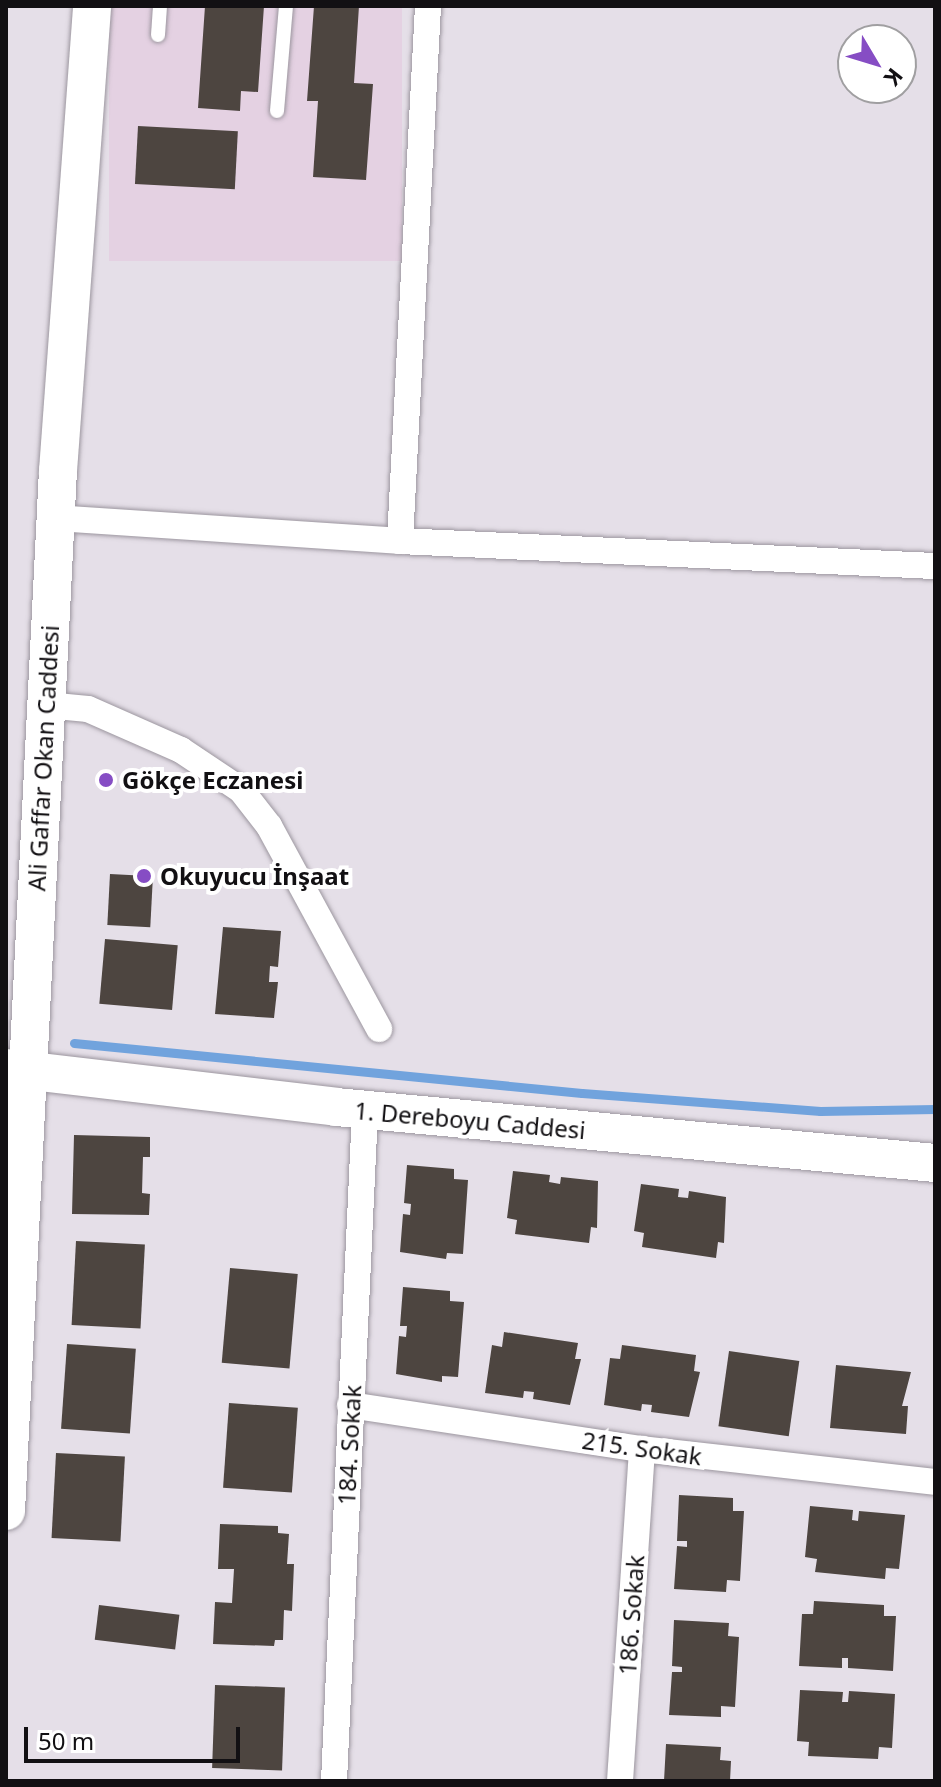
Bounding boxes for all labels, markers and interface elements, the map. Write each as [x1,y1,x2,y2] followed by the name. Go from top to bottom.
[837,24,917,104] north arrow
[878,63,911,93] text: K
[22,624,64,892] street label: Ali Gaffar Okan Caddesi
[122,766,303,794] place label: Gökçe Eczanesi
[97,771,115,789] marker: Gökçe Eczanesi
[160,862,349,890] place label: Okuyucu İnşaat
[135,867,153,885] marker: Okuyucu İnşaat
[353,1096,587,1144] street label: 1. Dereboyu Caddesi
[331,1384,367,1506] street label: 184. Sokak
[580,1425,704,1471] street label: 215. Sokak
[612,1554,650,1676] street label: 186. Sokak
[28,1711,244,1761] scale bar
[38,1724,94,1757] text: 50 m

